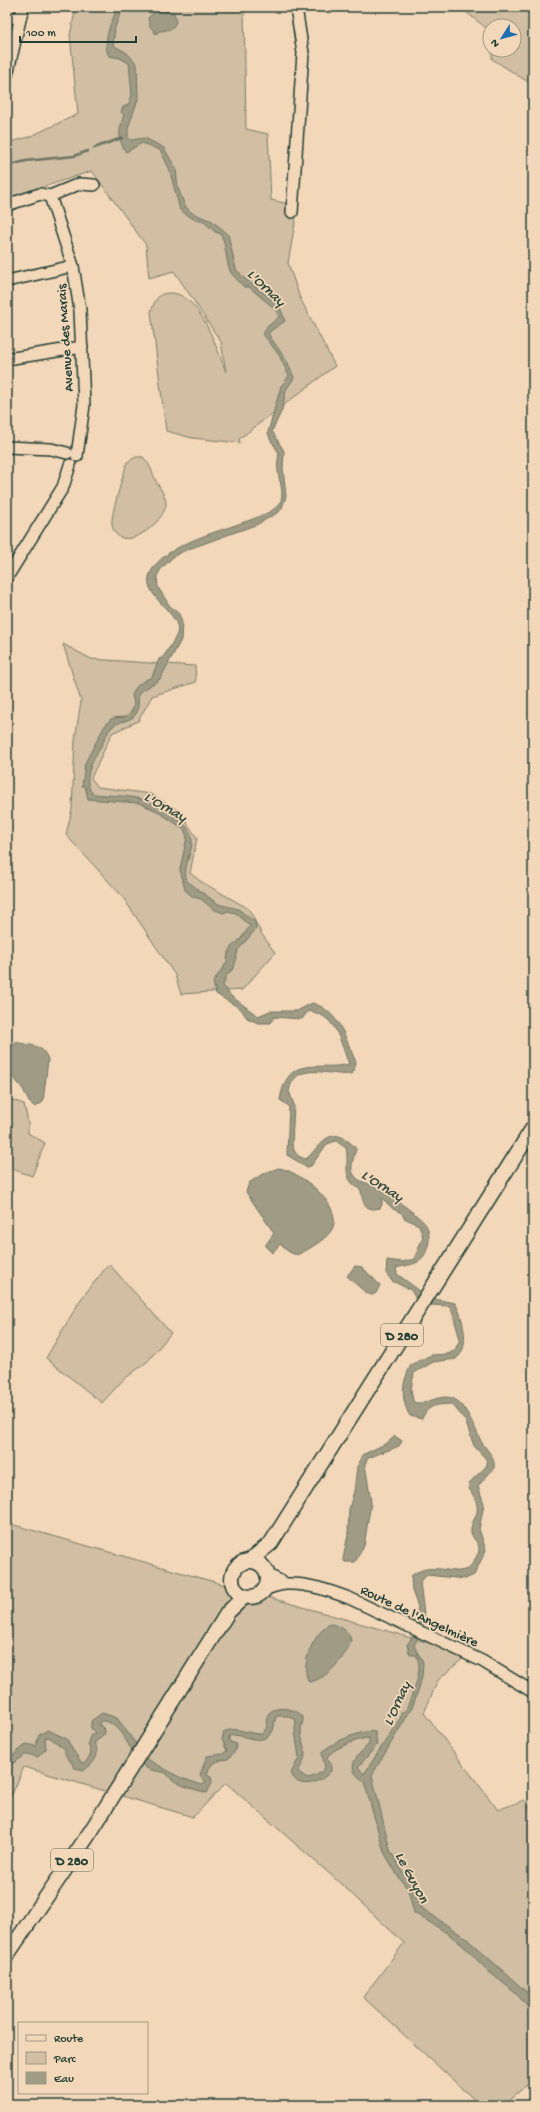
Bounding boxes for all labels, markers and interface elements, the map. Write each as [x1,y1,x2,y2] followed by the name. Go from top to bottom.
[20,18,136,44] scale bar
[482,18,522,58] north arrow
[25,27,56,41] text: 100 m
[489,36,503,49] text: N
[243,266,290,312] water label: L'Ornay
[54,283,79,392] street label: Avenue des Marais
[140,788,191,828] water label: L'Ornay
[358,1166,408,1208] water label: L'Ornay
[381,1324,423,1346] road number: D 280
[357,1582,481,1652] street label: Route de l'Angelmière
[380,1678,416,1729] water label: L'Ornay
[51,1849,93,1871] road number: D 280
[390,1849,433,1907] water label: Le Guyon
[18,2022,148,2094] legend
[54,2033,84,2047] text: Route
[53,2053,77,2067] text: Parc
[54,2073,74,2087] text: Eau

